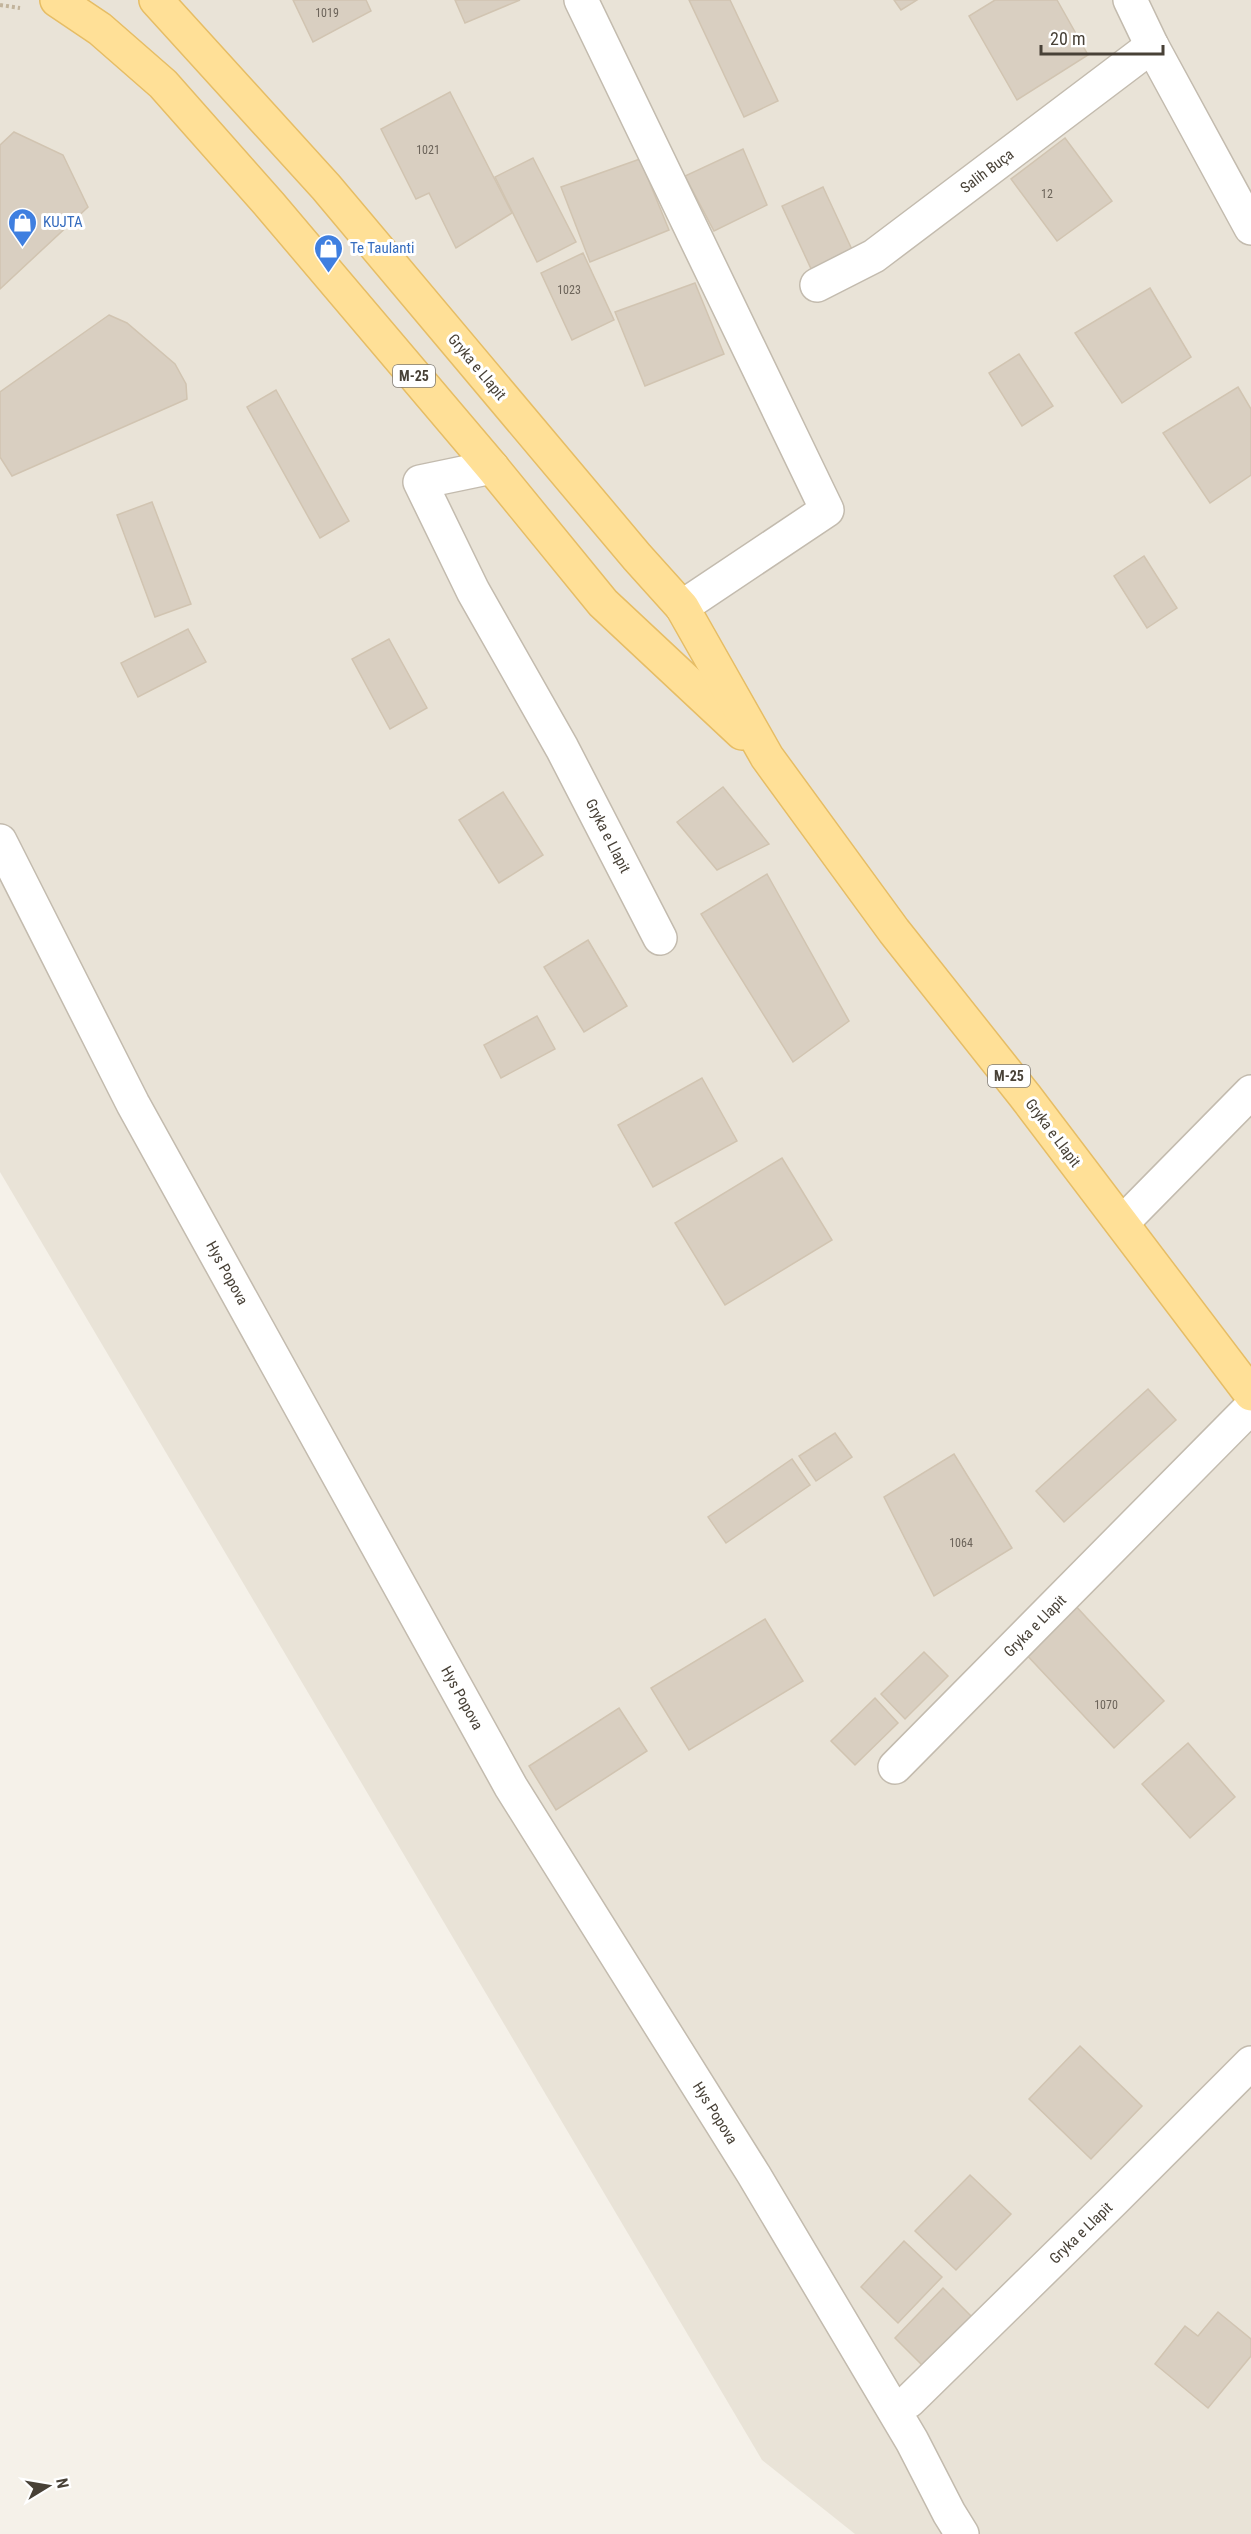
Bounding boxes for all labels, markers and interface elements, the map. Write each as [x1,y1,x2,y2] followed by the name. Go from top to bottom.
[315,6,339,20] house number: 1019
[1041,18,1162,56] scale bar
[1050,28,1085,49] text: 20 m
[416,143,440,157] house number: 1021
[957,145,1017,197] street label: Salih Buça
[1041,187,1053,201] house number: 12
[6,206,38,248] shop icon: KUJTA
[43,213,83,231] place label: KUJTA
[313,232,345,274] shop icon: Te Taulanti
[350,239,414,257] place label: Te Taulanti
[557,283,581,297] house number: 1023
[444,330,510,404] street label: Gryka e Llapit
[393,365,435,387] road number: M-25
[582,796,634,876] street label: Gryka e Llapit
[988,1065,1030,1087] road number: M-25
[1022,1095,1084,1171] street label: Gryka e Llapit
[202,1238,252,1308] street label: Hys Popova
[949,1536,973,1550] house number: 1064
[1000,1591,1070,1661] street label: Gryka e Llapit
[437,1663,487,1733] street label: Hys Popova
[1094,1698,1118,1712] house number: 1070
[689,2079,741,2147] street label: Hys Popova
[1046,2198,1116,2268] street label: Gryka e Llapit
[18,2456,78,2516] north arrow
[52,2477,72,2490] text: N

